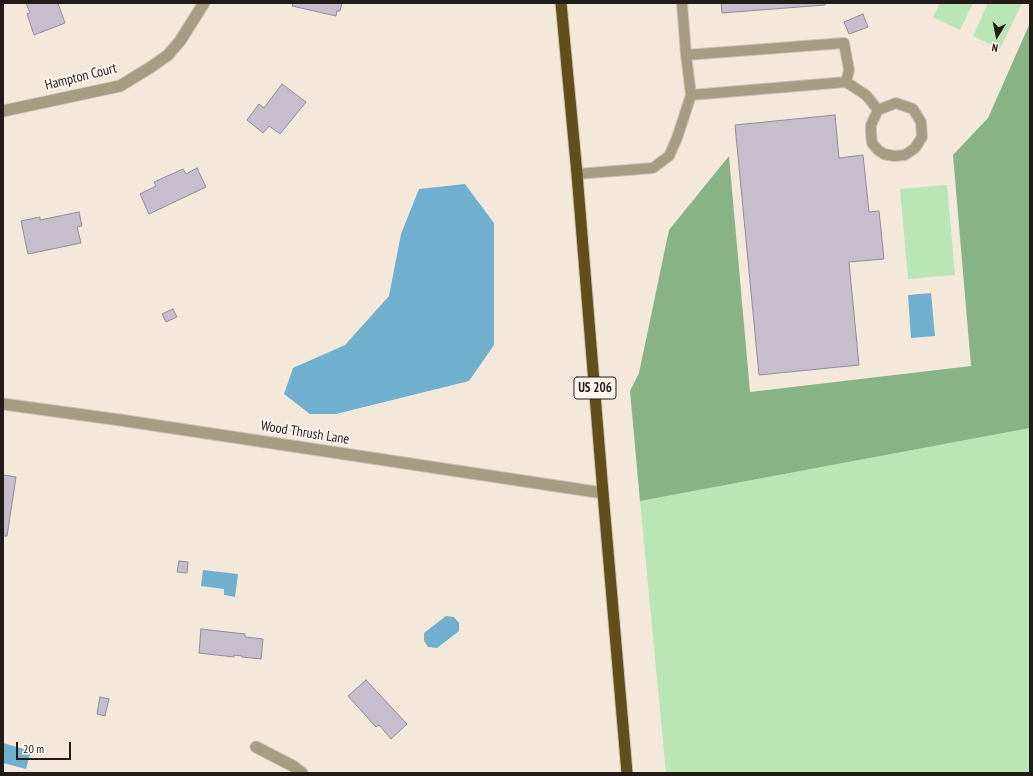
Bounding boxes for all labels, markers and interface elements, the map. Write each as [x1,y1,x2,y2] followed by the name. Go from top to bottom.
[977,16,1017,56] north arrow
[991,40,999,55] text: N
[43,60,119,94] street label: Hampton Court
[574,377,616,399] road number: US 206
[260,418,350,448] street label: Wood Thrush Lane
[18,734,73,760] scale bar
[23,741,44,756] text: 20 m

